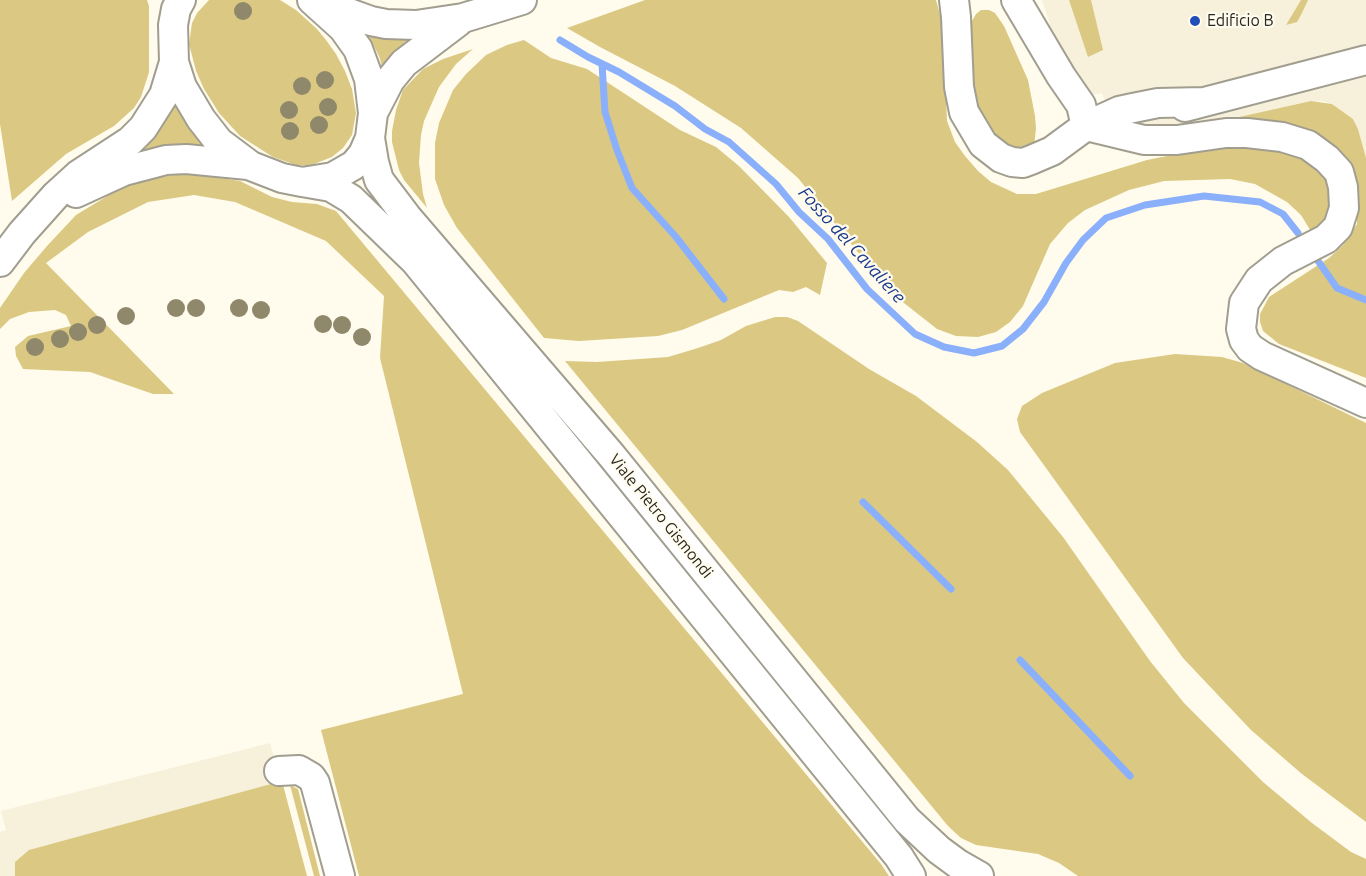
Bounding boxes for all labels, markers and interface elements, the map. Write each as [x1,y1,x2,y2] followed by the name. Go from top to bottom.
[1207,11,1274,31] place label: Edificio B
[1188,14,1202,28] marker: Edificio B
[794,182,910,308] water label: Fosso del Cavaliere
[605,450,717,582] street label: Viale Pietro Gismondi

